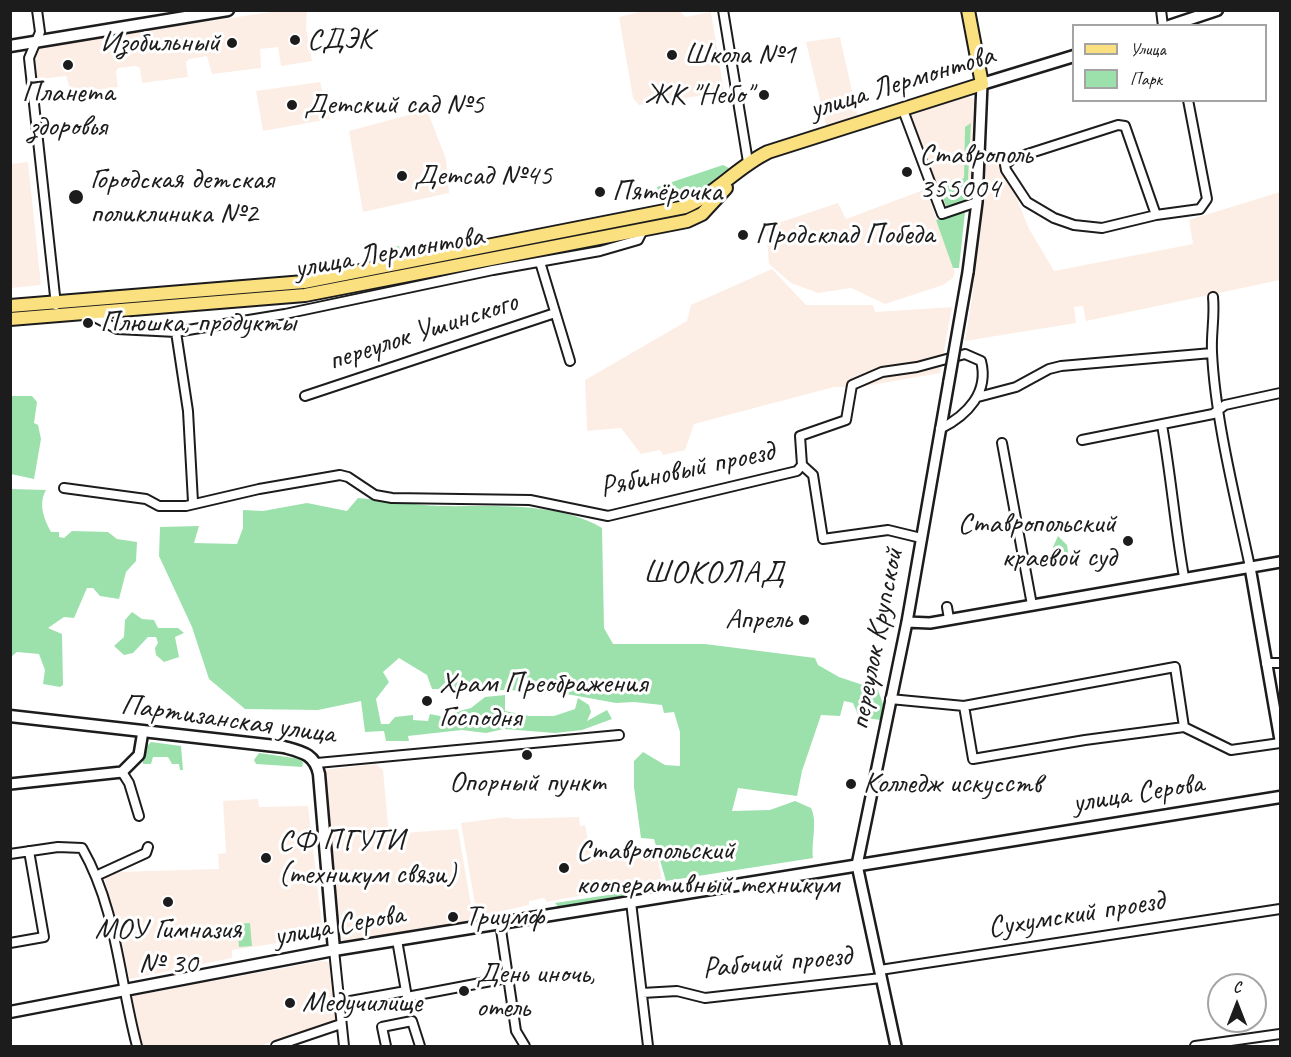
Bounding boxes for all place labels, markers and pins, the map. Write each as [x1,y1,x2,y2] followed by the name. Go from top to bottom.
[307,22,373,58] place label: СДЭК
[100,25,220,61] place label: Изобильный
[288,33,302,47] marker: СДЭК
[225,36,239,50] marker: Изобильный
[684,37,796,73] place label: Школа №1
[665,48,679,62] marker: Школа №1
[61,58,75,72] marker: Планета здоровья
[22,75,114,146] place label: Планета здоровья
[644,77,752,113] place label: ЖК "Небо"
[304,87,484,123] place label: Детский сад №5
[757,88,771,102] marker: ЖК "Небо"
[285,98,299,112] marker: Детский сад №5
[919,137,1032,207] place label: Ставрополь 355004
[414,158,552,194] place label: Детсад №45
[90,162,274,232] place label: Городская детская поликлиника №2
[900,165,914,179] marker: Ставрополь 355004
[395,169,409,183] marker: Детсад №45
[612,174,722,210] place label: Пятёрочка
[593,185,607,199] marker: Пятёрочка
[67,188,85,206] marker: Городская детская поликлиника №2
[755,217,934,253] place label: Продсклад Победа
[736,228,750,242] marker: Продсклад Победа
[100,305,296,341] place label: Плюшка, продукты
[81,316,95,330] marker: Плюшка, продукты
[958,506,1116,576] place label: Ставропольский краевой суд
[1121,534,1135,548] marker: Ставропольский краевой суд
[725,602,792,638] place label: Апрель
[797,613,811,627] marker: Апрель
[439,666,647,736] place label: Храм Преображения Господня
[420,694,434,708] marker: Храм Преображения Господня
[520,748,534,762] marker: Опорный пункт
[449,765,605,801] place label: Опорный пункт
[863,766,1041,802] place label: Колледж искусств
[844,777,858,791] marker: Колледж искусств
[278,823,456,894] place label: СФ ПГУТИ (техникум связи)
[576,833,839,904] place label: Ставропольский кооперативный техникум
[259,851,273,865] marker: СФ ПГУТИ (техникум связи)
[557,861,571,875] marker: Ставропольский кооперативный техникум
[161,895,175,909] marker: МОУ Гимназия № 30
[465,899,544,935] place label: Триумф
[446,910,460,924] marker: Триумф
[95,912,241,982] place label: МОУ Гимназия № 30
[476,956,595,1026] place label: День иночь, отель
[457,984,471,998] marker: День иночь, отель
[302,985,422,1021] place label: Медучилище
[283,996,297,1010] marker: Медучилище

